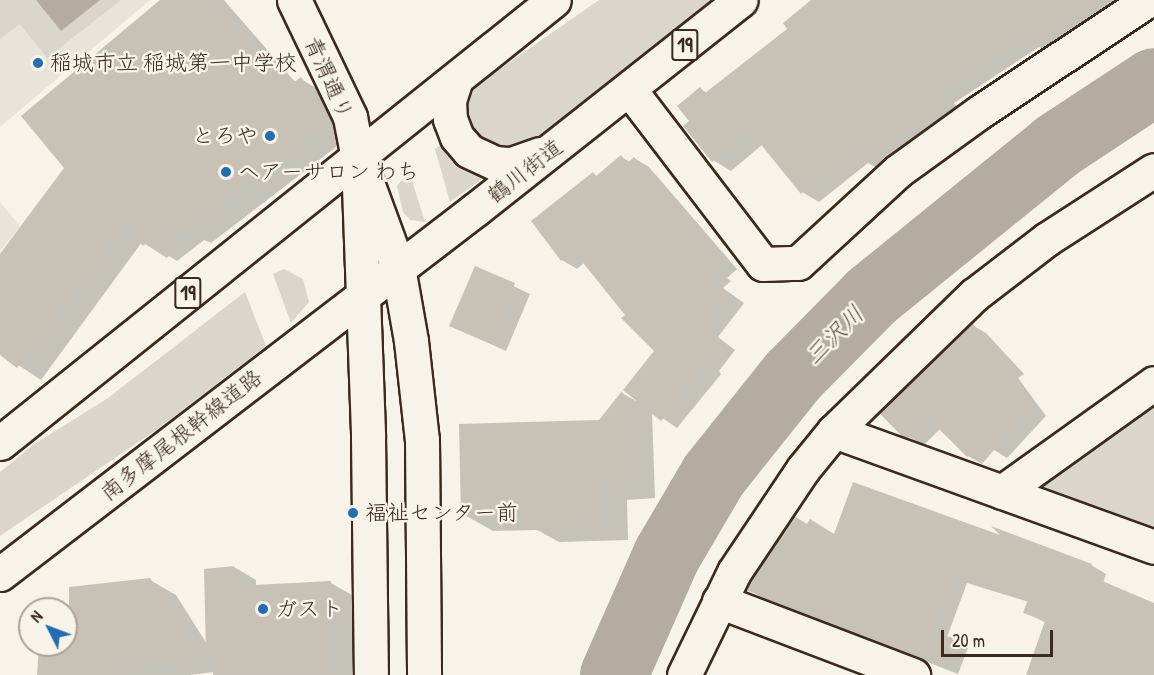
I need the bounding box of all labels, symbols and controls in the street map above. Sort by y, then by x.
road number: 19 [670,27,700,63]
street label: 青渭通り [299,32,359,124]
place label: 稲城市立 稲城第一中学校 [50,50,297,76]
marker: 稲城市立 稲城第一中学校 [31,56,45,70]
place label: とろや [192,123,258,149]
marker: とろや [263,129,277,143]
street label: 鶴川街道 [482,134,568,208]
place label: ヘアーサロン わち [238,159,418,185]
marker: ヘアーサロン わち [219,165,233,179]
road number: 19 [173,275,203,311]
water label: 三沢川 [798,299,870,371]
street label: 南多摩尾根幹線道路 [95,364,267,506]
place label: 福祉センター前 [365,500,519,526]
marker: 福祉センター前 [346,506,360,520]
place label: ガスト [275,596,341,622]
north arrow [18,597,78,657]
marker: ガスト [256,602,270,616]
text: N [25,606,47,627]
scale bar [944,618,1056,656]
text: 20 m [952,628,985,653]

